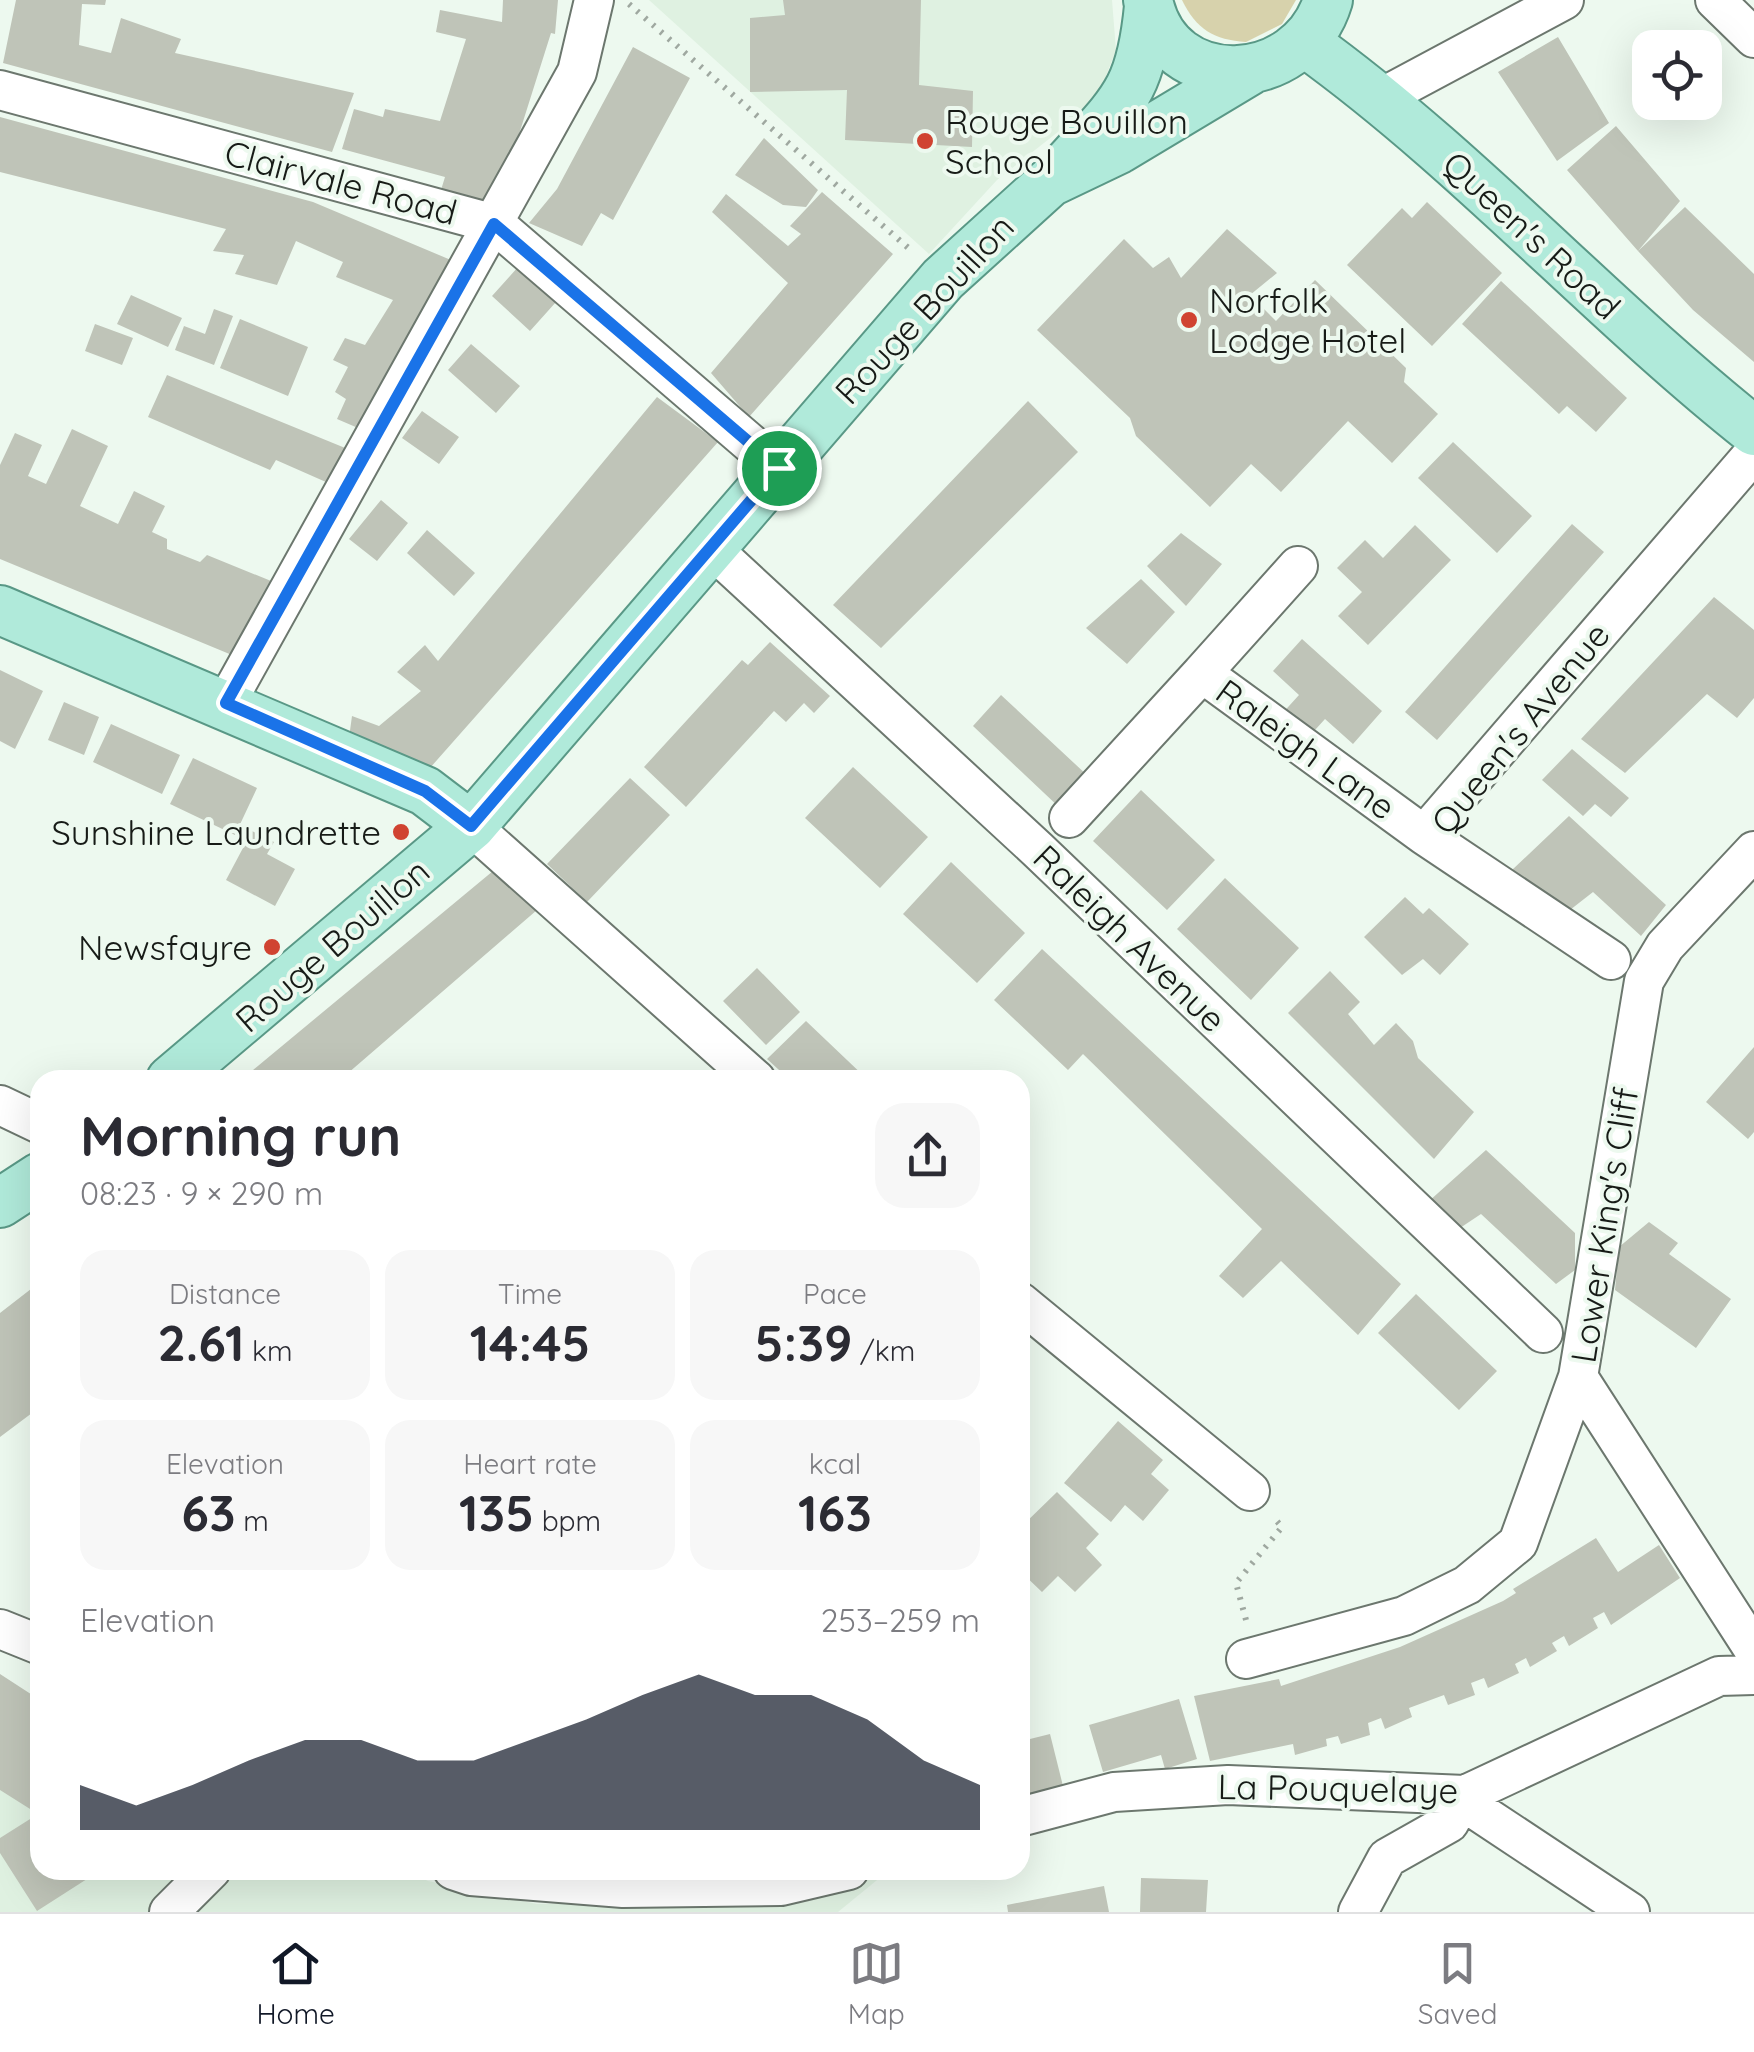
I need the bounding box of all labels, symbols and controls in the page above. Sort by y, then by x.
map controls [1632,30,1722,120]
button: locate [1632,30,1722,120]
place label: Rouge Bouillon School [945,99,1188,183]
street label: Clairvale Road [220,130,462,234]
marker: Rouge Bouillon School [914,130,936,152]
street label: Queen's Road [1434,142,1630,328]
street label: Rouge Bouillon [825,205,1023,413]
place label: Norfolk Lodge Hotel [1209,278,1406,362]
marker: Norfolk Lodge Hotel [1178,309,1200,331]
pin [737,426,822,511]
icon: arrive [752,441,807,496]
street label: Queen's Avenue [1421,613,1619,843]
street label: Raleigh Lane [1208,669,1404,829]
place label: Sunshine Laundrette [51,810,381,854]
marker: Sunshine Laundrette [390,821,412,843]
street label: Raleigh Avenue [1025,835,1235,1041]
street label: Rouge Bouillon [226,849,438,1041]
place label: Newsfayre [78,925,252,969]
marker: Newsfayre [261,936,283,958]
street label: Lower King's Cliff [1560,1084,1648,1366]
text: Morning run [80,1101,401,1170]
button: share [875,1103,980,1208]
text: 08:23 · 9 × 290 m [80,1173,323,1213]
text: Distance [169,1276,281,1311]
text: Time [498,1276,562,1311]
text: Pace [803,1276,867,1311]
text: 2.61 [157,1311,244,1374]
text: 14:45 [470,1311,590,1374]
text: 5:39 [755,1311,852,1374]
text: km [244,1333,293,1368]
text: /km [852,1333,915,1368]
text: Elevation [166,1446,284,1481]
text: Heart rate [463,1446,597,1481]
text: kcal [809,1446,861,1481]
text: 63 [181,1481,236,1544]
text: 135 [459,1481,534,1544]
text: 163 [798,1481,872,1544]
text: m [236,1503,269,1538]
text: bpm [534,1503,601,1538]
text: Elevation [80,1600,215,1640]
text: 253–259 m [821,1600,980,1640]
street label: La Pouquelaye [1217,1764,1459,1812]
tab: Home [256,1936,335,2031]
tab: Map [848,1936,905,2031]
tab: Saved [1418,1936,1498,2031]

